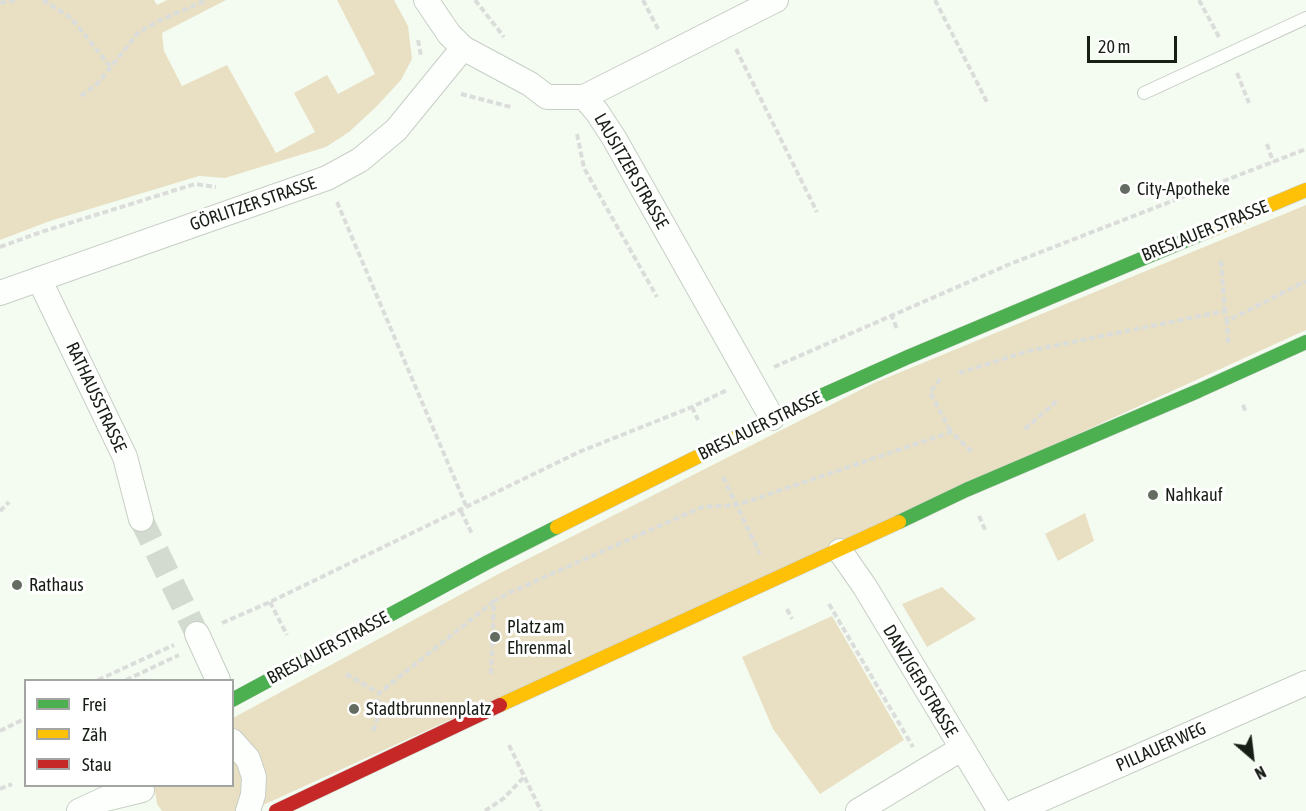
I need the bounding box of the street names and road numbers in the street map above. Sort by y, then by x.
street label: LAUSITZER STRASSE [589,109,673,233]
street label: GÖRLITZER STRASSE [187,172,319,236]
street label: BRESLAUER STRASSE [1139,196,1271,266]
street label: RATHAUSSTRASSE [61,339,131,455]
street label: BRESLAUER STRASSE [695,387,825,465]
street label: BRESLAUER STRASSE [264,607,392,689]
street label: DANZIGER STRASSE [878,621,962,741]
street label: PILLAUER WEG [1113,718,1209,776]

